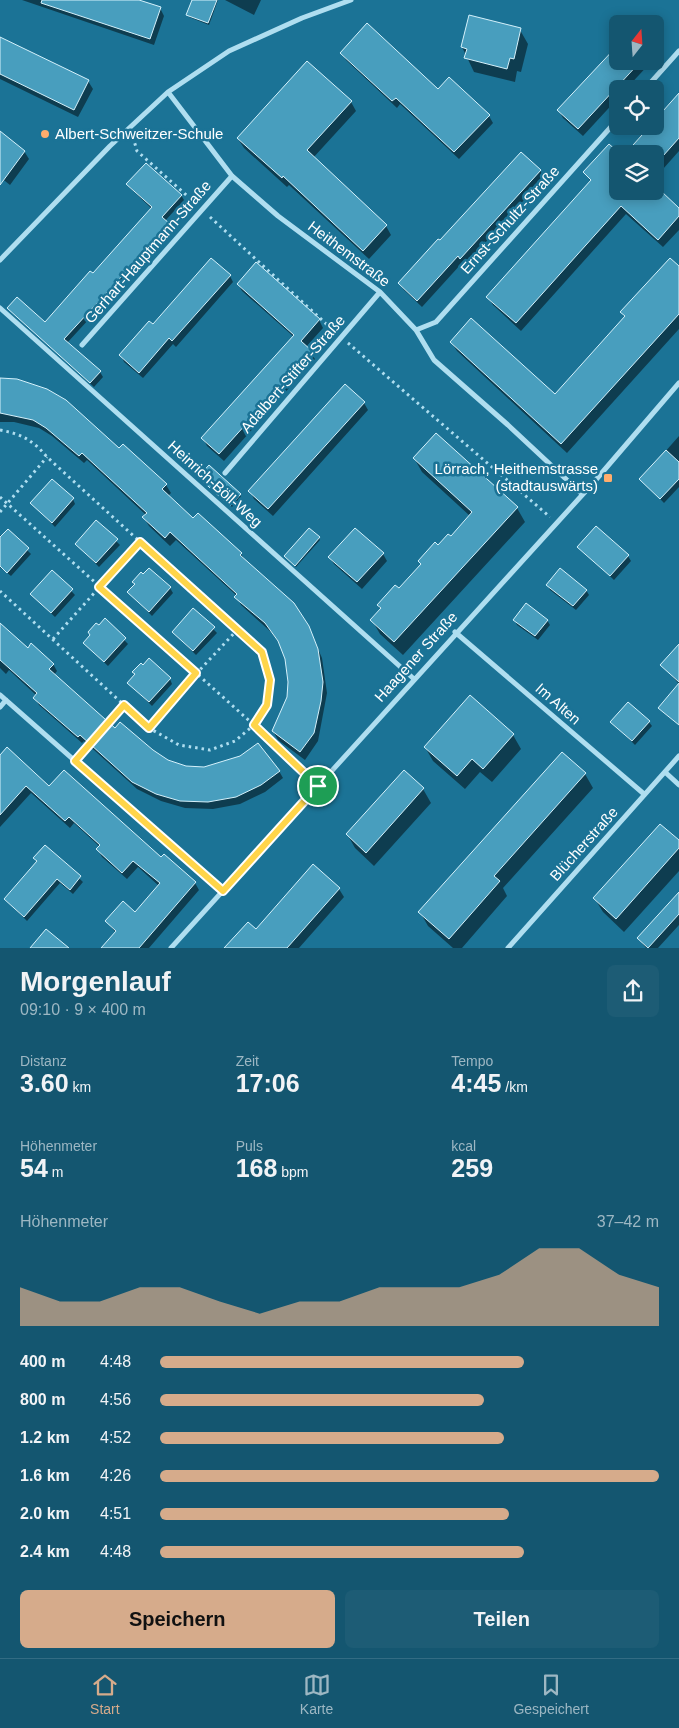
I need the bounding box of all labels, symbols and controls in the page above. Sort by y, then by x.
north arrow [609,15,664,70]
map controls [609,15,664,200]
button: locate [609,80,664,135]
place label: Albert-Schweitzer-Schule [55,125,223,142]
marker: Albert-Schweitzer-Schule [39,128,51,140]
button: layers [609,145,664,200]
street label: Ernst-Schultz-Straße [457,162,563,277]
street label: Gerhart-Hauptmann-Straße [81,177,214,326]
street label: Heithemstraße [305,217,394,290]
street label: Adalbert-Stifter-Straße [237,311,348,436]
street label: Heinrich-Böll-Weg [165,437,266,530]
place label: Lörrach, Heithemstrasse (stadtauswärts) [435,460,598,494]
marker: Lörrach, Heithemstrasse (stadtauswärts) [602,472,614,484]
street label: Haagener Straße [371,608,460,705]
street label: Im Alten [532,679,584,728]
pin [297,765,339,807]
icon: arrive [304,772,332,800]
street label: Blücherstraße [546,803,621,884]
button: share [607,965,659,1017]
text: Morgenlauf [20,966,171,997]
text: 09:10 · 9 × 400 m [20,1001,146,1018]
text: Distanz [20,1053,67,1069]
text: Zeit [236,1053,259,1069]
text: Tempo [451,1053,493,1069]
text: 3.60 [20,1069,69,1097]
text: 17:06 [236,1069,300,1097]
text: 4:45 [451,1069,501,1097]
text: km [69,1079,91,1095]
text: /km [501,1079,528,1095]
text: Höhenmeter [20,1138,97,1154]
text: Puls [236,1138,263,1154]
text: kcal [451,1138,476,1154]
text: 54 [20,1154,48,1182]
text: 168 [236,1154,277,1182]
text: 259 [451,1154,493,1182]
text: m [48,1164,63,1180]
text: bpm [277,1164,309,1180]
text: Höhenmeter [20,1213,108,1230]
text: 37–42 m [597,1213,659,1230]
text: 400 m [20,1353,65,1370]
text: 4:48 [100,1353,131,1370]
text: 800 m [20,1391,65,1408]
text: 4:56 [100,1391,131,1408]
text: 1.2 km [20,1429,70,1446]
text: 4:52 [100,1429,131,1446]
text: 1.6 km [20,1467,70,1484]
text: 4:26 [100,1467,131,1484]
text: 2.0 km [20,1505,70,1522]
text: 4:51 [100,1505,131,1522]
text: 2.4 km [20,1543,70,1560]
text: 4:48 [100,1543,131,1560]
button: Speichern [20,1590,335,1648]
button: Teilen [345,1590,659,1648]
tab: Start [90,1671,120,1717]
tab: Karte [300,1671,333,1717]
tab: Gespeichert [513,1671,589,1717]

